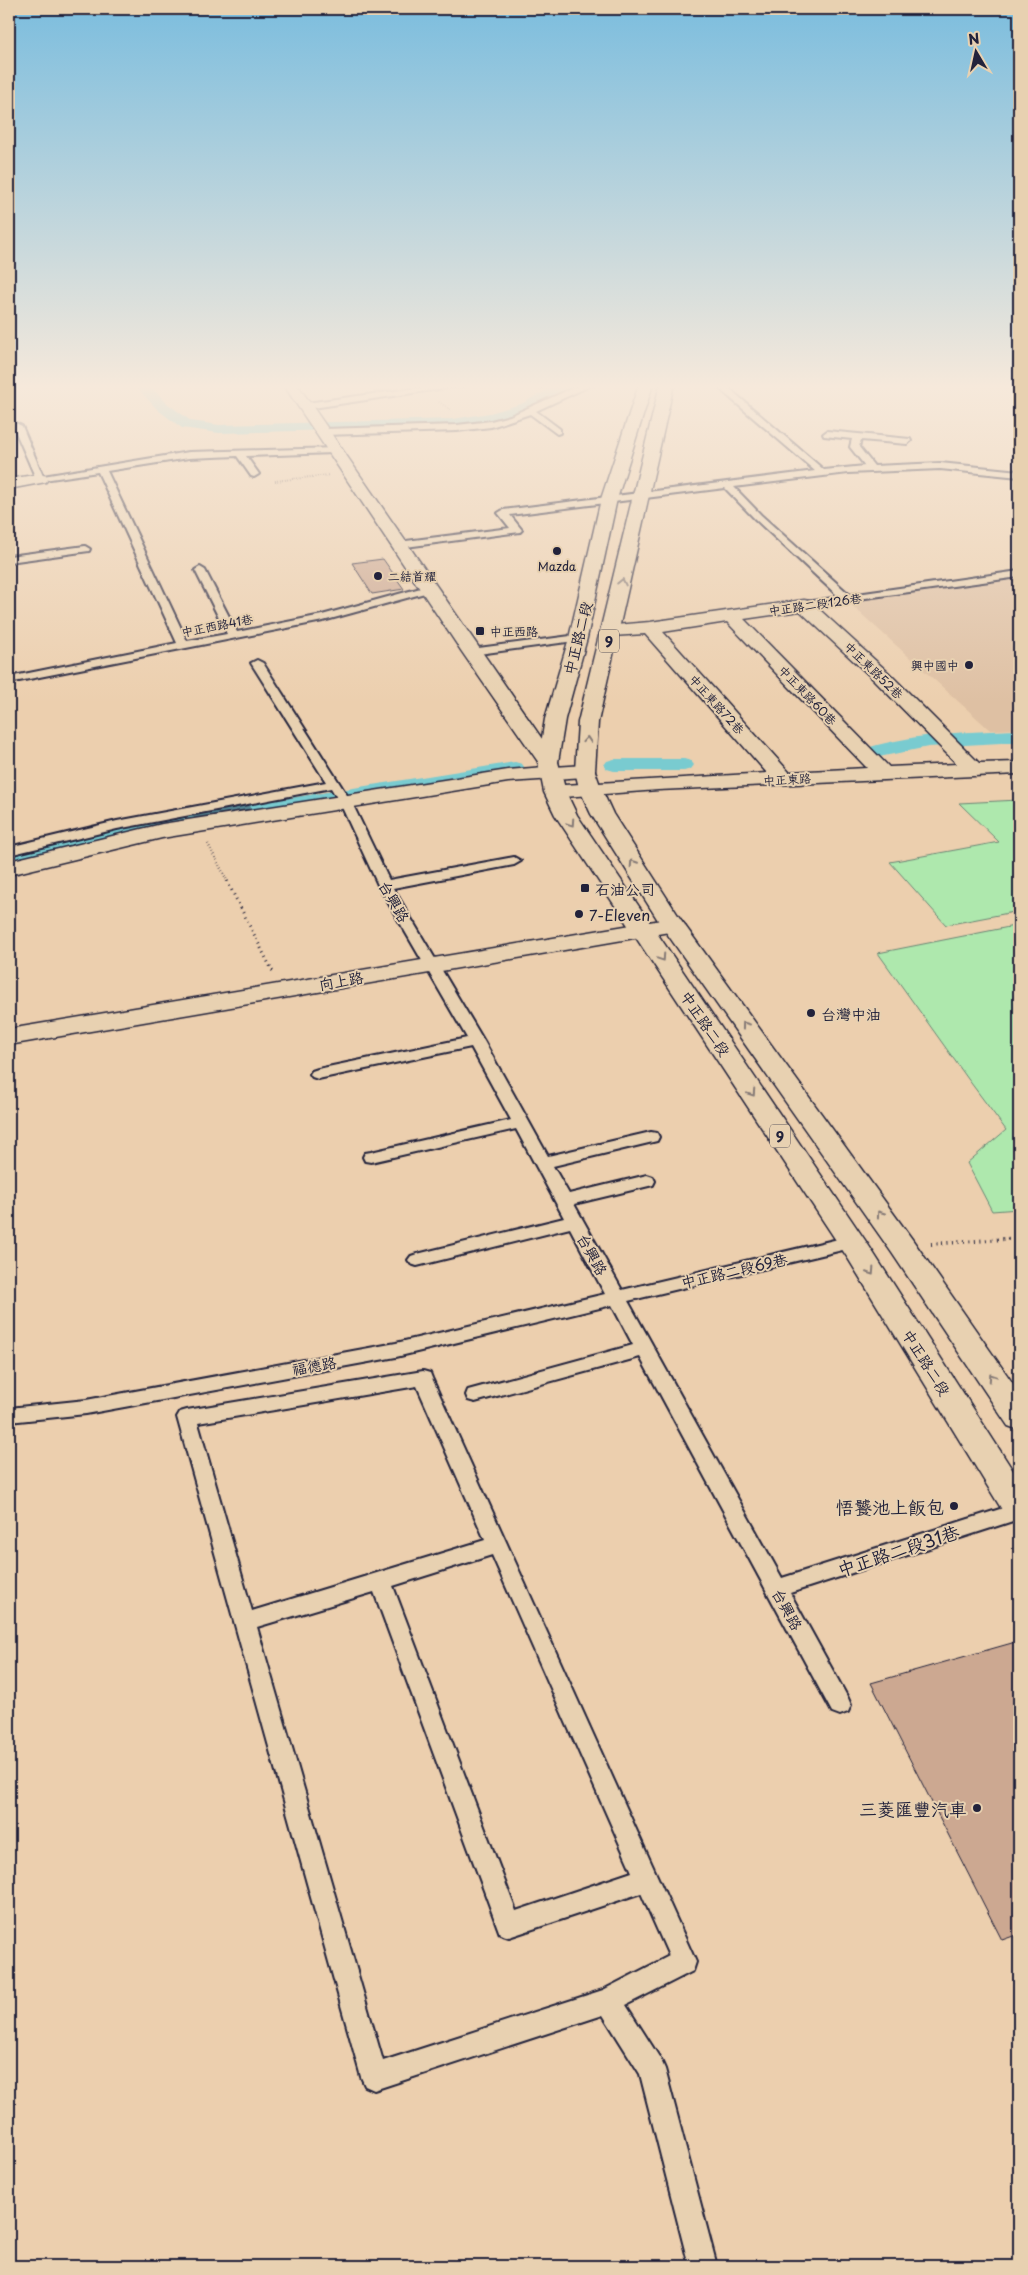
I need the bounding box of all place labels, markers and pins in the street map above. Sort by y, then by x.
marker: Mazda [551,545,563,557]
place label: Mazda [538,557,577,575]
place label: 二結首耀 [388,567,436,585]
marker: 二結首耀 [372,570,384,582]
place label: 中正西路 [490,622,538,640]
marker: 中正西路 [474,625,486,637]
place label: 興中國中 [911,656,959,674]
marker: 興中國中 [963,659,975,671]
place label: 石油公司 [595,877,655,900]
marker: 石油公司 [579,882,591,894]
place label: 7-Eleven [589,903,650,926]
marker: 7-Eleven [573,908,585,920]
place label: 台灣中油 [821,1002,881,1025]
marker: 台灣中油 [805,1007,817,1019]
place label: 悟饕池上飯包 [836,1493,944,1520]
marker: 悟饕池上飯包 [948,1500,960,1512]
place label: 三菱匯豐汽車 [859,1795,967,1822]
marker: 三菱匯豐汽車 [971,1802,983,1814]

